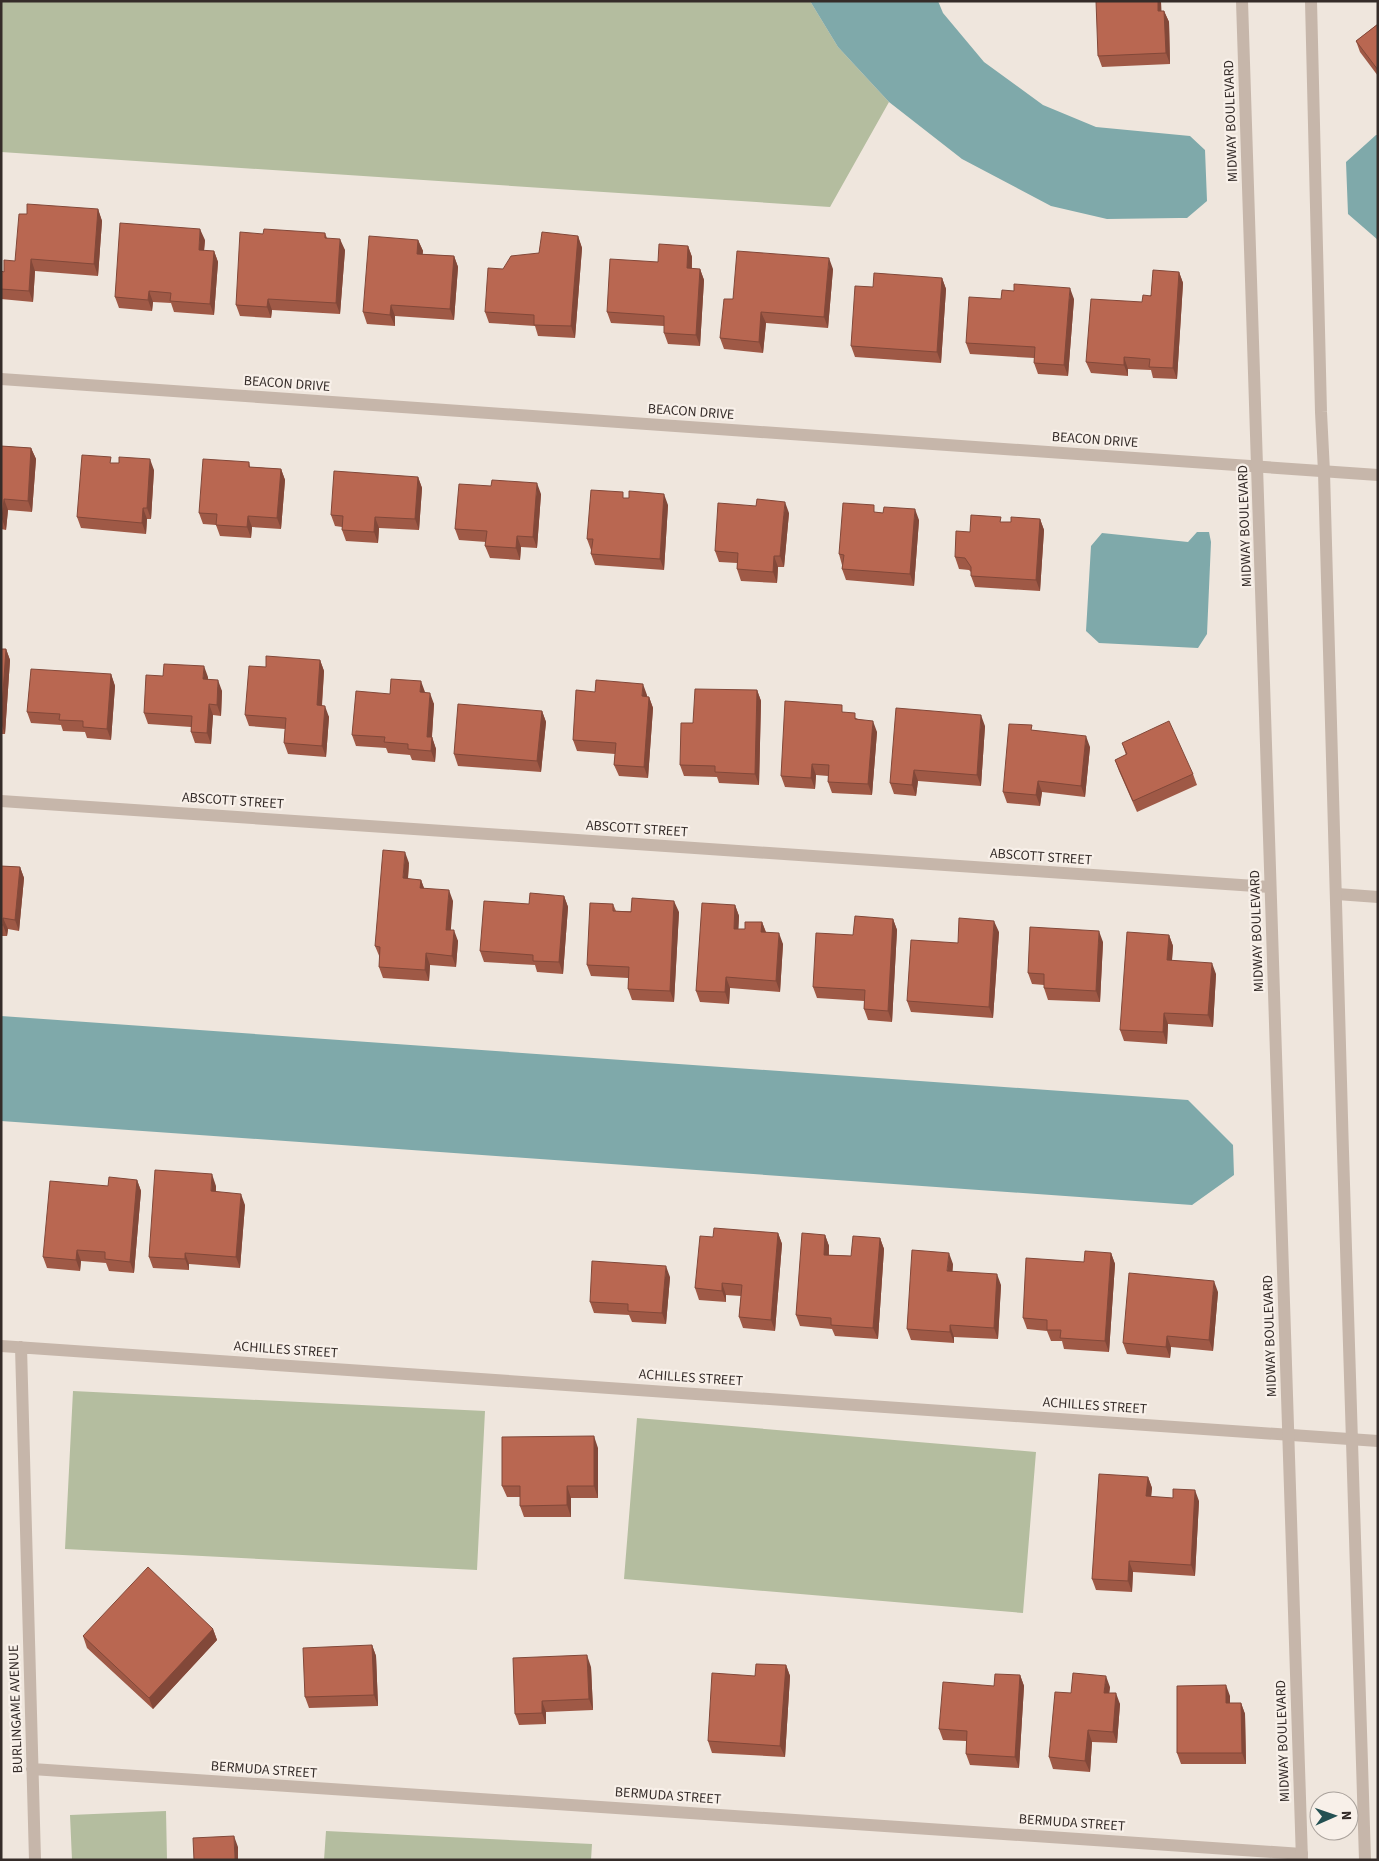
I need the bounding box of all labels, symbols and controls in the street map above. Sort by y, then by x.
street label: MIDWAY BOULEVARD [1219,60,1243,182]
street label: BEACON DRIVE [243,371,331,397]
street label: BEACON DRIVE [647,399,735,425]
street label: BEACON DRIVE [1051,427,1139,453]
street label: MIDWAY BOULEVARD [1233,465,1257,587]
street label: ABSCOTT STREET [181,787,285,815]
street label: ABSCOTT STREET [585,815,689,843]
street label: ABSCOTT STREET [989,843,1093,871]
street label: MIDWAY BOULEVARD [1245,870,1269,992]
street label: MIDWAY BOULEVARD [1258,1275,1282,1397]
street label: ACHILLES STREET [233,1336,339,1364]
street label: ACHILLES STREET [638,1364,744,1392]
street label: ACHILLES STREET [1042,1392,1148,1420]
street label: BURLINGAME AVENUE [4,1644,28,1774]
street label: MIDWAY BOULEVARD [1271,1680,1295,1802]
street label: BERMUDA STREET [210,1756,318,1784]
street label: BERMUDA STREET [614,1782,722,1810]
north arrow [1309,1791,1359,1841]
street label: BERMUDA STREET [1018,1809,1126,1837]
text: N [1336,1811,1356,1821]

